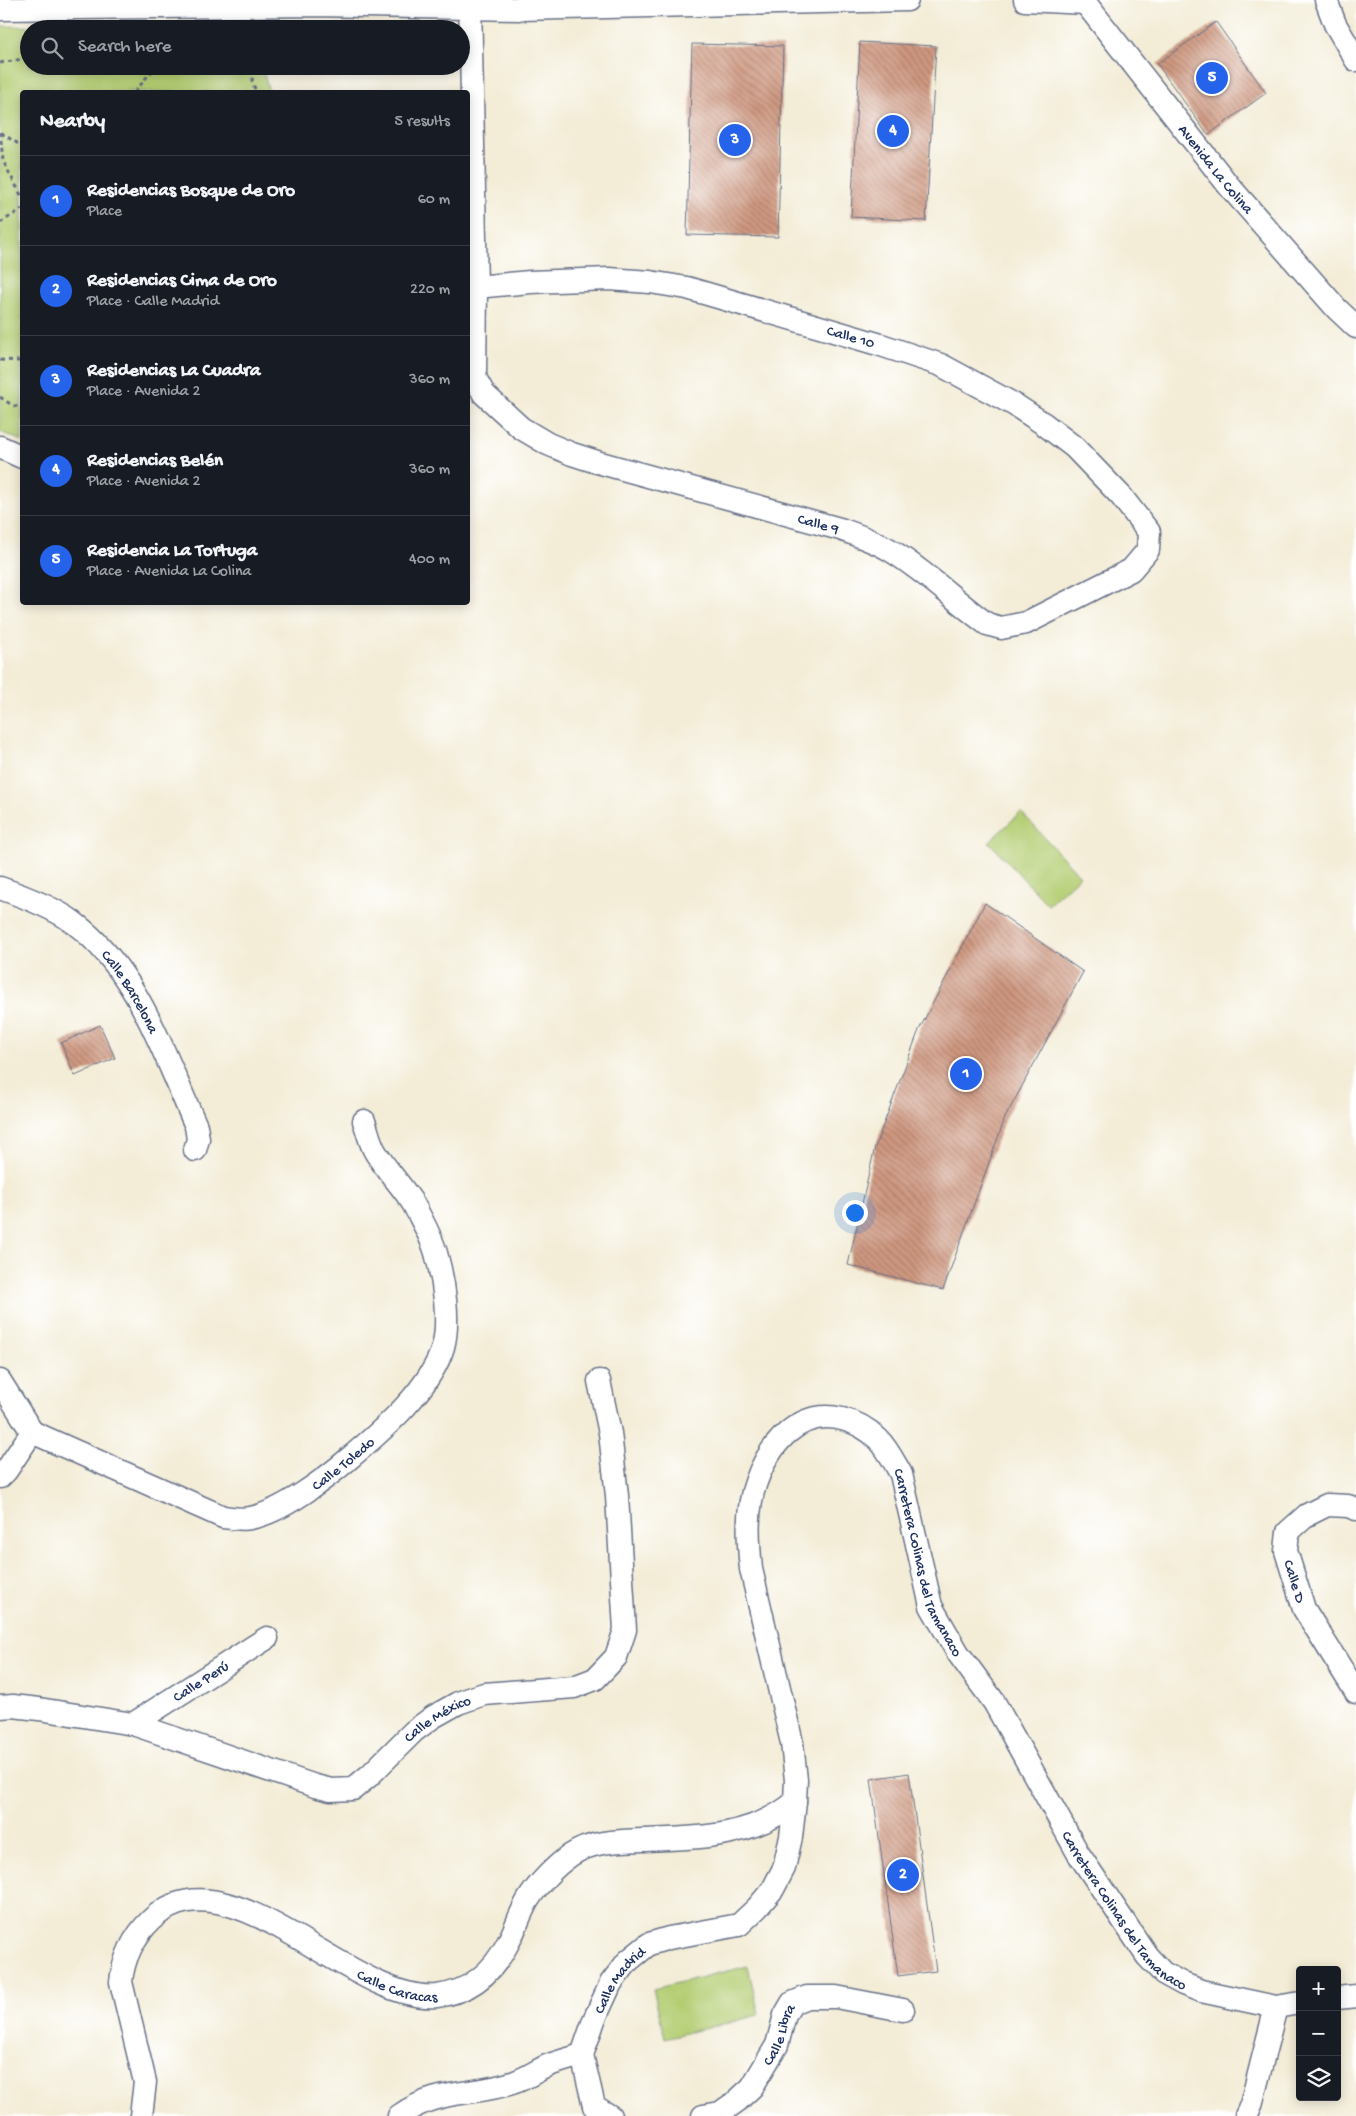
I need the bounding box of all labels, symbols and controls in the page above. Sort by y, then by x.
search box [20,20,470,75]
icon: search [38,34,66,62]
text: Search here [78,36,172,59]
pin: 5 [1196,59,1228,97]
text: Nearby [40,110,105,135]
pin: 4 [877,112,909,150]
text: 5 results [395,113,450,132]
pin: 3 [719,121,751,159]
street label: Avenida La Colina [1173,122,1257,219]
text: Residencias Bosque de Oro [87,180,295,203]
text: 1 [53,191,59,210]
text: 60 m [418,191,450,210]
text: Place [87,203,122,222]
text: Residencias Cima de Oro [87,270,277,293]
text: 2 [52,281,60,300]
text: 220 m [410,281,450,300]
text: Place · Calle Madrid [87,293,219,312]
street label: Calle 10 [824,323,877,353]
text: Residencias La Cuadra [87,360,261,383]
text: 3 [52,371,60,390]
text: 360 m [409,371,450,390]
text: Place · Avenida 2 [87,383,200,402]
text: Residencias Belén [87,450,223,473]
text: 4 [52,461,60,480]
text: 360 m [409,461,450,480]
text: Place · Avenida 2 [87,473,200,492]
street label: Calle 9 [795,511,841,539]
text: Residencia La Tortuga [87,540,257,563]
text: 5 [52,551,60,570]
text: 400 m [409,551,450,570]
text: Place · Avenida La Colina [87,563,251,582]
street label: Calle Barcelona [97,947,162,1037]
pin: 1 [950,1055,982,1093]
your location [842,1200,868,1226]
street label: Calle Toledo [309,1434,379,1496]
street label: Carretera Colinas del Tamanaco [888,1465,965,1661]
street label: Calle D [1278,1558,1309,1606]
street label: Calle Perú [170,1658,233,1707]
street label: Calle México [401,1692,474,1747]
street label: Carretera Colinas del Tamanaco [1057,1828,1190,1995]
pin: 2 [887,1856,919,1894]
street label: Calle Madrid [591,1943,651,2017]
street label: Calle Caracas [353,1966,438,2007]
map controls [1296,1966,1341,2101]
button: + [1296,1966,1341,2011]
street label: Calle Libra [760,2001,801,2069]
button: − [1296,2011,1341,2056]
button: layers [1296,2056,1341,2101]

